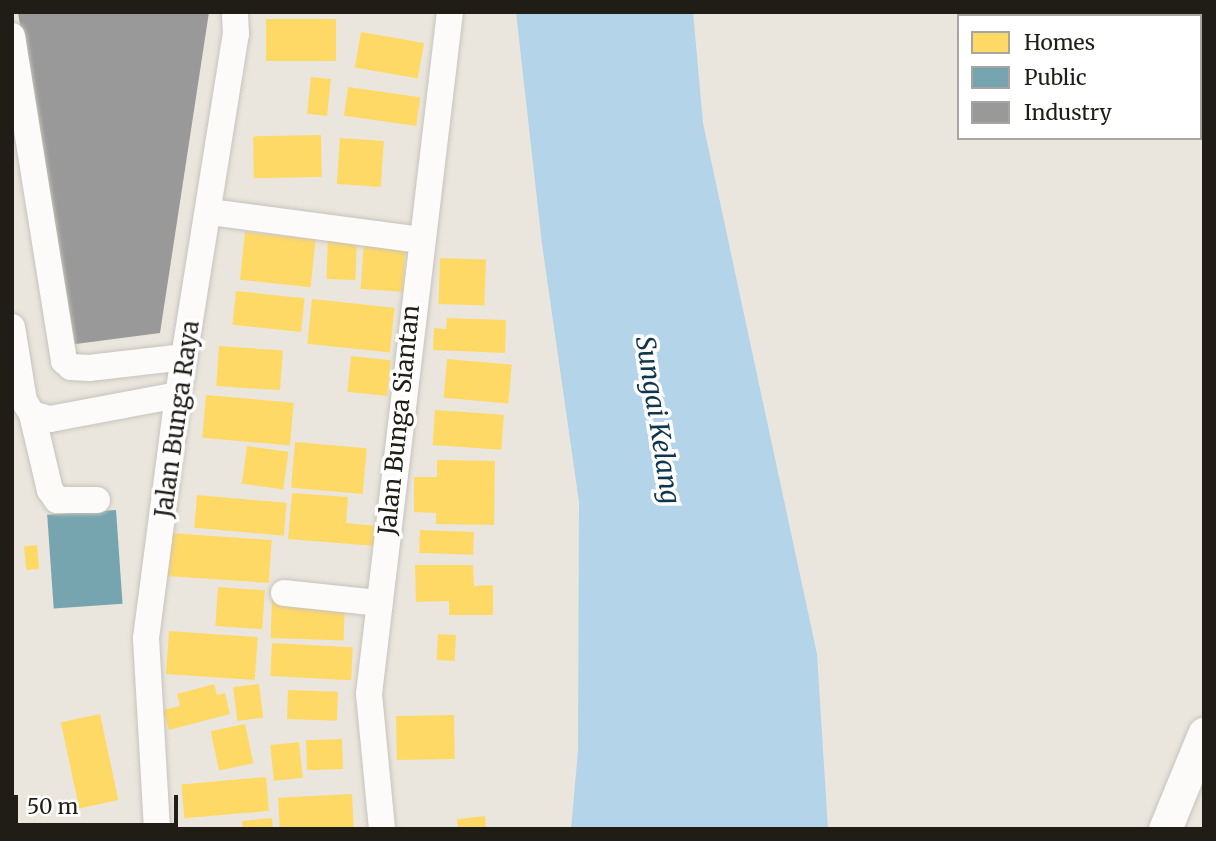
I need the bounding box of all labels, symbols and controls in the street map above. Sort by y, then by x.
legend [957,14,1202,140]
text: Homes [1024,29,1095,56]
text: Public [1024,64,1087,91]
text: Industry [1024,99,1112,126]
street label: Jalan Bunga Siantan [373,304,425,536]
street label: Jalan Bunga Raya [149,319,205,519]
water label: Sungai Kelang [629,334,687,506]
scale bar [18,782,182,826]
text: 50 m [27,793,78,820]

